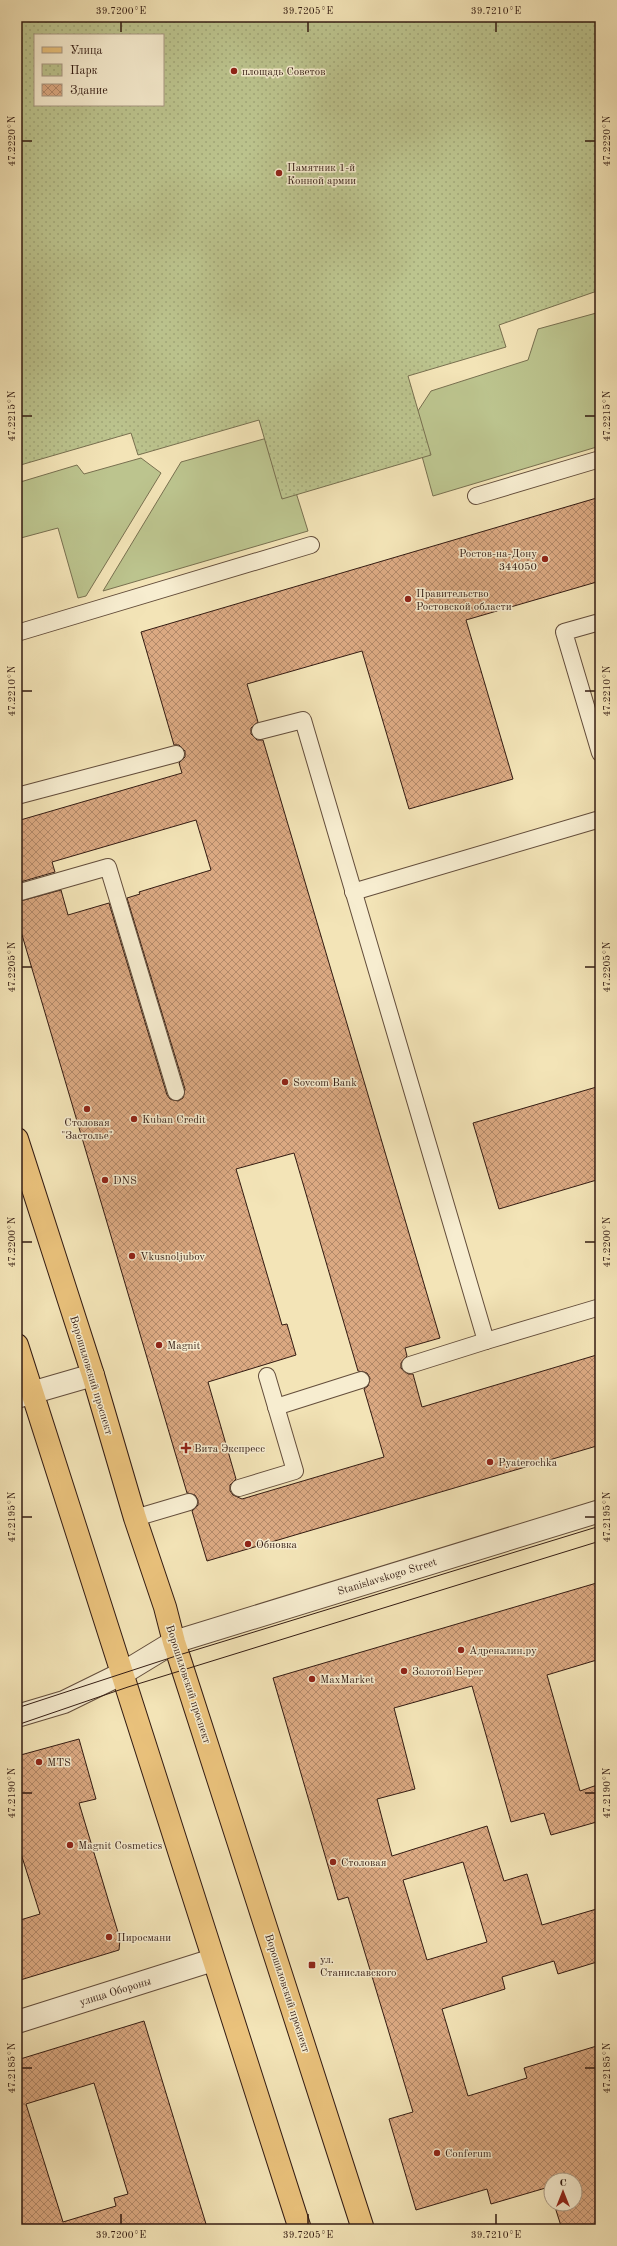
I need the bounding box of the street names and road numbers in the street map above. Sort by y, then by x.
street label: Ворошиловский проспект [67,1315,114,1436]
street label: Stanislavskogo Street [336,1557,439,1598]
street label: Ворошиловский проспект [163,1624,212,1745]
street label: Ворошиловский проспект [262,1933,311,2054]
street label: улица Обороны [78,1976,153,2009]

